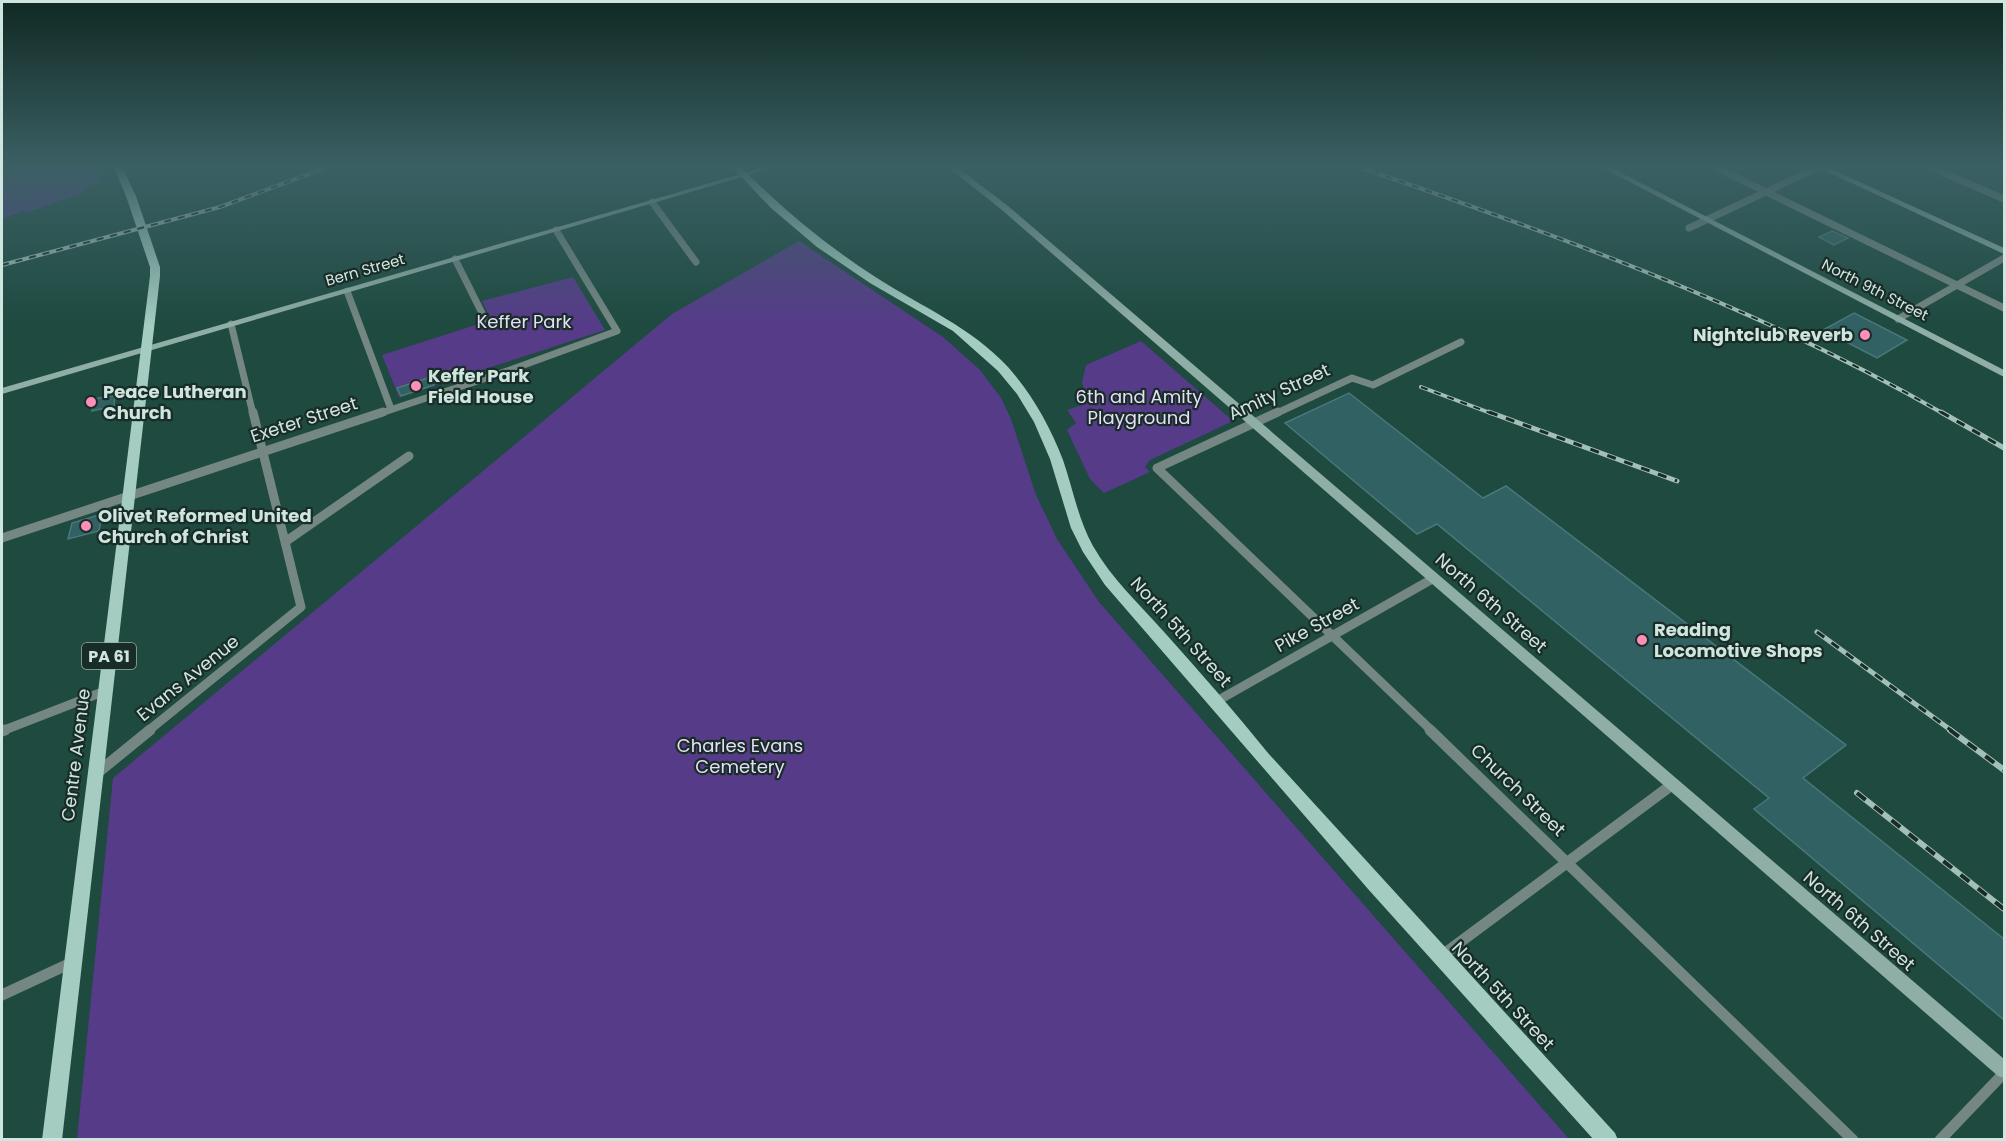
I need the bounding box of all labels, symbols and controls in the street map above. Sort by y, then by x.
street label: Bern Street [323,248,407,291]
street label: North 9th Street [1818,254,1932,326]
park label: Keffer Park [476,309,572,334]
place label: Nightclub Reverb [1693,322,1853,347]
marker: Nightclub Reverb [1858,328,1872,342]
street label: Amity Street [1224,357,1334,426]
place label: Keffer Park Field House [428,363,533,409]
place label: Peace Lutheran Church [103,379,247,425]
marker: Keffer Park Field House [409,379,423,393]
park label: 6th and Amity Playground [1076,384,1202,430]
street label: Exeter Street [247,390,360,449]
marker: Peace Lutheran Church [84,395,98,409]
place label: Olivet Reformed United Church of Christ [98,503,312,549]
marker: Olivet Reformed United Church of Christ [79,519,93,533]
street label: North 6th Street [1430,547,1553,658]
street label: North 5th Street [1125,571,1238,692]
street label: Pike Street [1270,591,1363,658]
place label: Reading Locomotive Shops [1654,617,1823,663]
street label: Evans Avenue [131,629,244,727]
marker: Reading Locomotive Shops [1635,633,1649,647]
road number: PA 61 [82,643,136,669]
street label: Centre Avenue [55,687,96,823]
park label: Charles Evans Cemetery [677,733,803,779]
street label: Church Street [1465,738,1571,842]
street label: North 6th Street [1798,865,1921,976]
street label: North 5th Street [1446,936,1560,1056]

